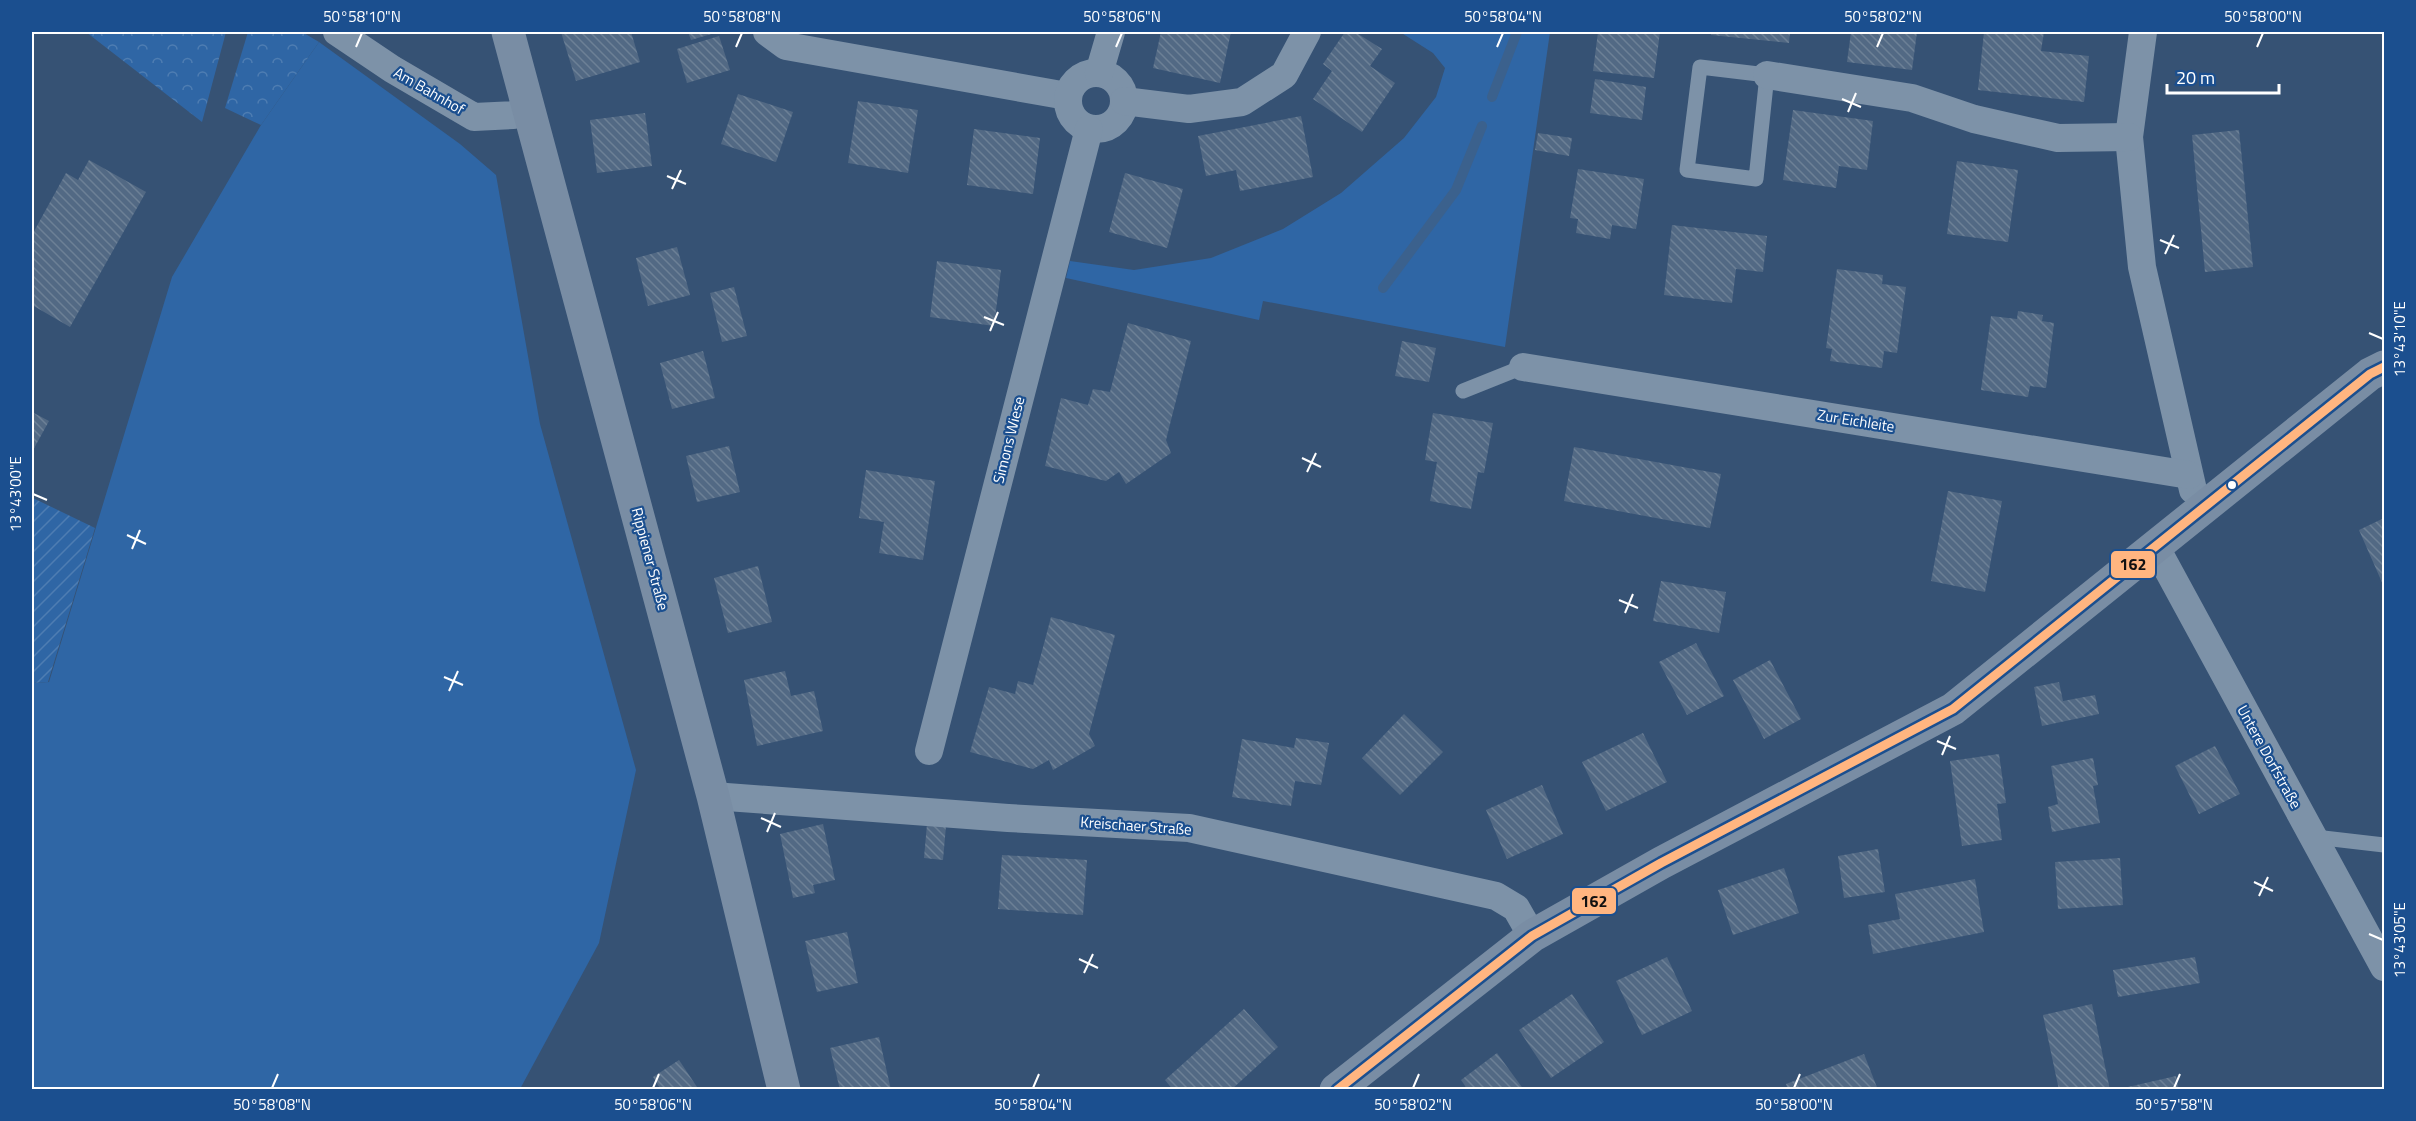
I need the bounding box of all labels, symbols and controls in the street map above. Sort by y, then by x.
text: 50°58'10"N [323,5,401,28]
text: 50°58'08"N [703,5,781,28]
text: 50°58'06"N [1083,5,1161,28]
text: 50°58'04"N [1464,5,1542,28]
text: 50°58'02"N [1844,5,1922,28]
text: 50°58'00"N [2224,5,2302,28]
scale bar [2167,57,2280,95]
street label: Am Bahnhof [389,61,469,120]
text: 20 m [2176,64,2215,91]
text: 13°43'10"E [2388,301,2411,377]
street label: Simons Wiese [987,394,1030,486]
street label: Zur Eichleite [1816,403,1896,438]
text: 13°43'00"E [4,456,27,532]
unlabelled marker [2226,479,2238,491]
street label: Rippiener Straße [626,505,675,613]
line badge: 162 [2110,550,2156,579]
text: 162 [2120,552,2146,576]
street label: Untere Dorfstraße [2231,701,2307,813]
street label: Kreischaer Straße [1080,810,1193,841]
line badge: 162 [1571,887,1617,915]
text: 162 [1581,889,1607,913]
text: 13°43'05"E [2388,902,2411,978]
text: 50°58'08"N [233,1093,311,1116]
text: 50°58'06"N [614,1093,692,1116]
text: 50°58'04"N [994,1093,1072,1116]
text: 50°58'02"N [1374,1093,1452,1116]
text: 50°58'00"N [1755,1093,1833,1116]
text: 50°57'58"N [2135,1093,2213,1116]

